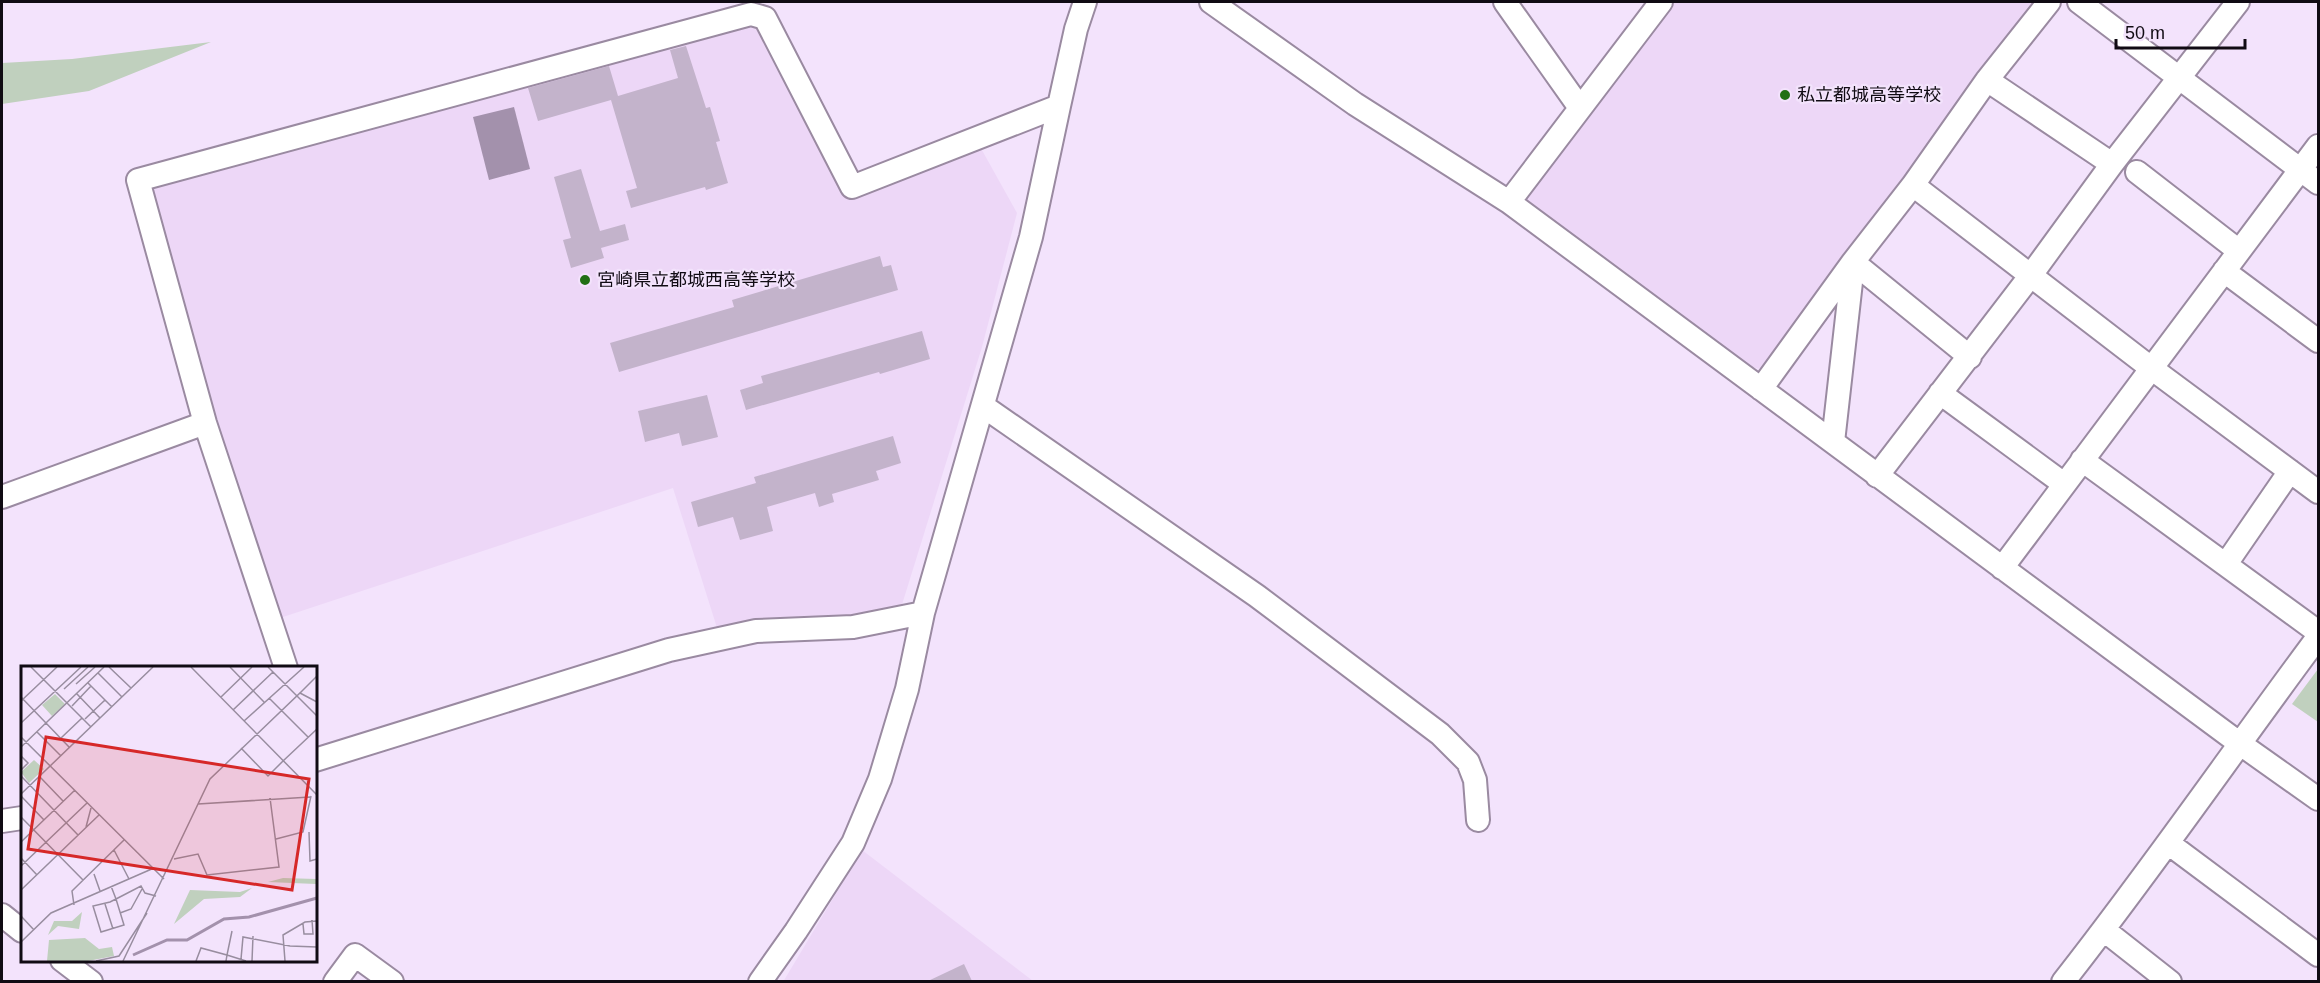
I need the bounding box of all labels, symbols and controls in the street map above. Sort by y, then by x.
scale bar [2116,12,2245,50]
text: 50 m [2125,23,2165,43]
place label: 私立都城高等学校 [1797,85,1941,105]
marker: 私立都城高等学校 [1778,88,1792,102]
place label: 宮崎県立都城西高等学校 [597,270,795,290]
marker: 宮崎県立都城西高等学校 [578,273,592,287]
inset map [21,666,316,962]

